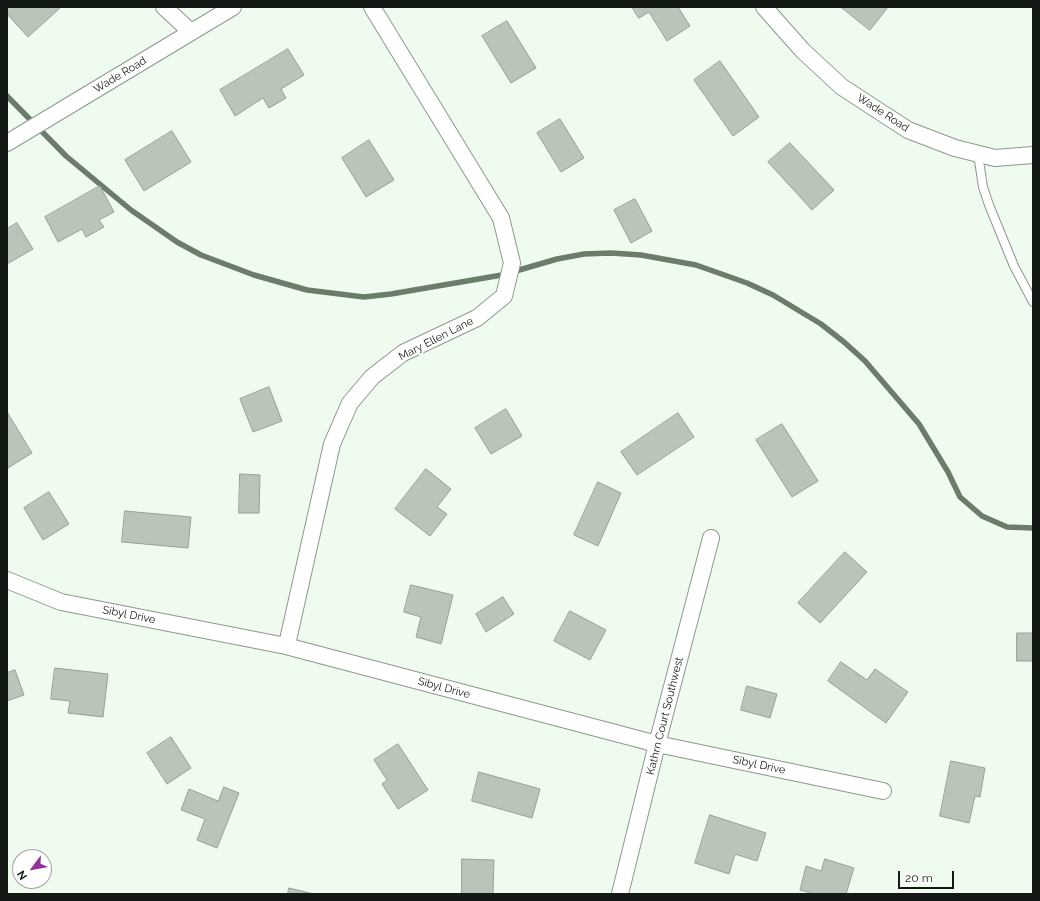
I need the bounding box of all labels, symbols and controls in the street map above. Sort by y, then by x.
street label: Wade Road [91,54,149,96]
street label: Wade Road [854,91,912,135]
street label: Mary Ellen Lane [397,315,475,363]
street label: Sibyl Drive [101,603,157,627]
street label: Kathrn Court Southwest [644,656,686,776]
street label: Sibyl Drive [416,675,472,701]
street label: Sibyl Drive [731,753,787,777]
north arrow [12,849,52,889]
scale bar [900,863,956,889]
text: N [15,868,30,882]
text: 20 m [905,871,933,885]

